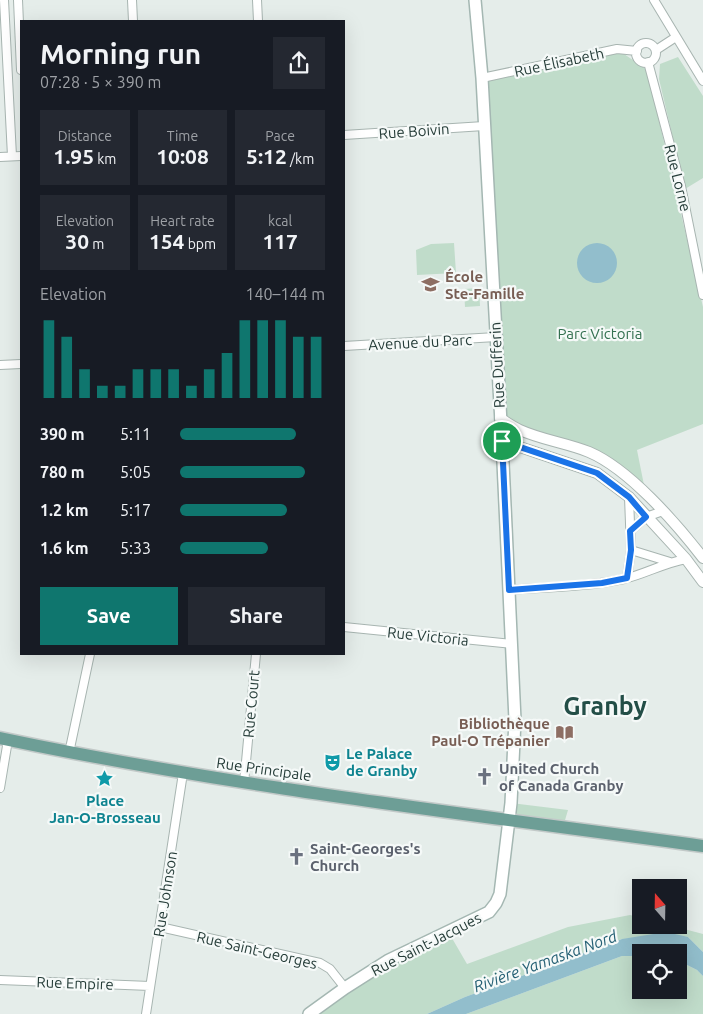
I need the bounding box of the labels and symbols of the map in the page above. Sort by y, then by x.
street label: Rue Élisabeth [513,44,605,80]
street label: Rue Boivin [378,120,450,142]
street label: Rue Lorne [661,143,695,213]
place label: École Ste-Famille [445,268,524,302]
school or university icon: École Ste-Famille [421,275,441,295]
street label: Rue Dufferin [486,321,508,409]
park label: Parc Victoria [558,325,642,342]
street label: Avenue du Parc [368,331,472,353]
pin [481,420,523,462]
street label: Rue Victoria [386,623,470,649]
street label: Rue Court [240,669,262,738]
district label: Granby [563,692,647,720]
place label: Bibliothèque Paul-O Trépanier [431,715,551,749]
library icon: Bibliothèque Paul-O Trépanier [554,722,574,742]
place label: Le Palace de Granby [346,745,417,779]
theatre icon: Le Palace de Granby [322,752,342,772]
street label: Rue Principale [215,754,313,784]
place label: United Church of Canada Granby [499,760,623,794]
church icon: United Church of Canada Granby [475,767,495,787]
place icon: Place Jan-O-Brosseau [95,769,115,789]
place label: Place Jan-O-Brosseau [49,792,161,826]
place label: Saint-Georges's Church [310,840,421,874]
church icon: Saint-Georges's Church [286,847,306,867]
street label: Rue Johnson [150,850,180,938]
north arrow [632,879,688,934]
street label: Rue Saint-Jacques [368,909,484,979]
water label: Rivière Yamaska Nord [471,926,620,995]
street label: Rue Saint-Georges [195,928,319,972]
street label: Rue Empire [36,973,114,993]

